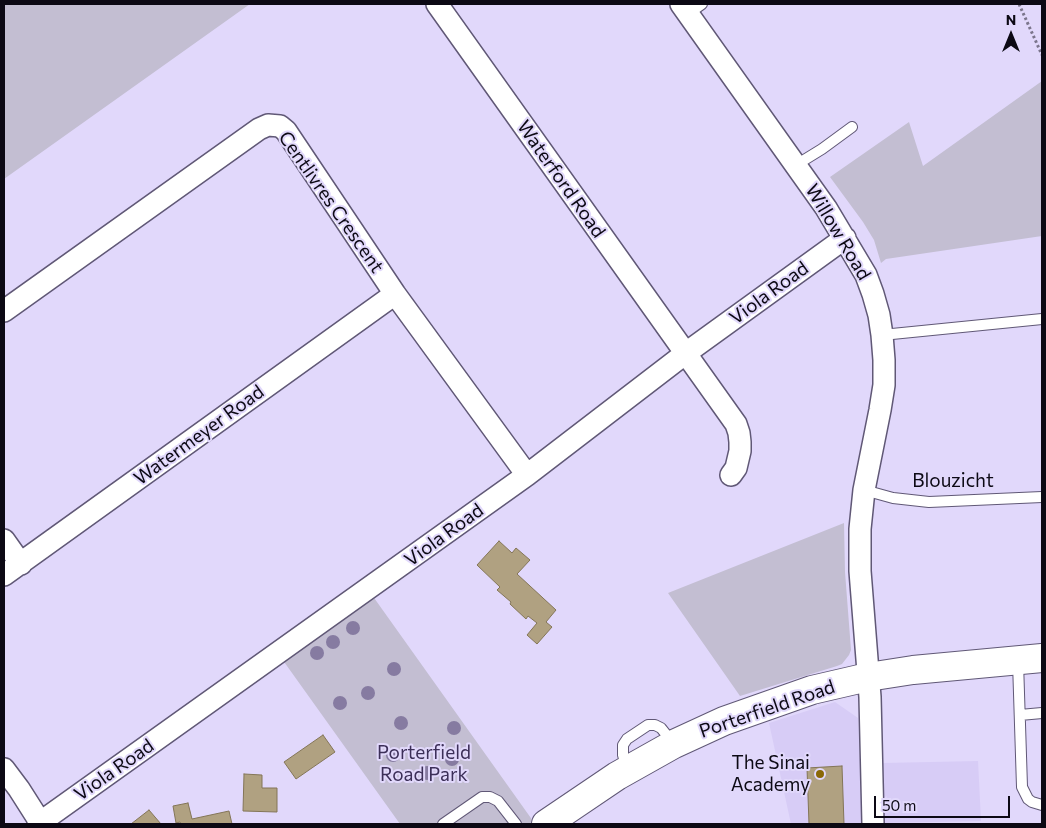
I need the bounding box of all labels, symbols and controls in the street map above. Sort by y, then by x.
north arrow [986,10,1036,60]
text: N [1006,11,1016,28]
street label: Waterford Road [512,116,610,242]
street label: Centlivres Crescent [274,127,388,277]
street label: Willow Road [800,180,876,284]
street label: Viola Road [725,257,813,329]
street label: Watermeyer Road [130,380,268,490]
street label: Blouzicht [912,470,994,492]
street label: Viola Road [400,499,488,571]
street label: Porterfield Road [696,675,838,743]
street label: Viola Road [70,734,158,806]
park label: Porterfield Road Park [377,742,471,786]
place label: The Sinai Academy [731,752,810,796]
marker: The Sinai Academy [814,768,826,780]
scale bar [876,786,1012,818]
text: 50 m [882,796,916,814]

